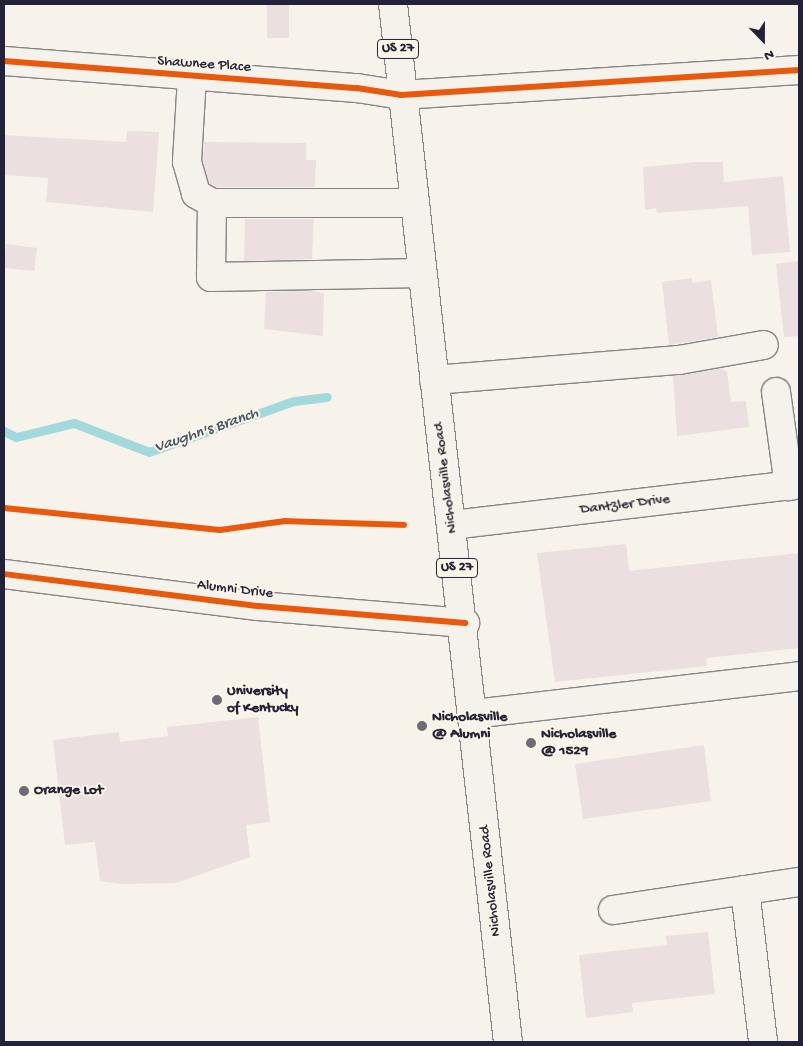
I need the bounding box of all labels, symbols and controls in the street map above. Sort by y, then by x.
north arrow [738,15,788,65]
road number: US 27 [377,38,419,61]
text: N [761,45,776,64]
street label: Shawnee Place [157,53,251,77]
water label: Vaughn's Branch [152,405,262,459]
street label: Nicholasville Road [430,421,462,535]
street label: Dantzler Drive [579,491,671,519]
road number: US 27 [436,556,478,580]
street label: Alumni Drive [196,576,274,604]
place label: University of Kentucky [227,682,298,717]
marker: University of Kentucky [211,694,223,706]
place label: Nicholasville @ Alumni [432,708,507,743]
marker: Nicholasville @ Alumni [416,720,428,732]
place label: Nicholasville @ 1529 [541,725,616,760]
marker: Nicholasville @ 1529 [525,737,537,749]
place label: Orange Lot [34,782,103,800]
marker: Orange Lot [18,785,30,797]
street label: Nicholasville Road [476,825,506,937]

